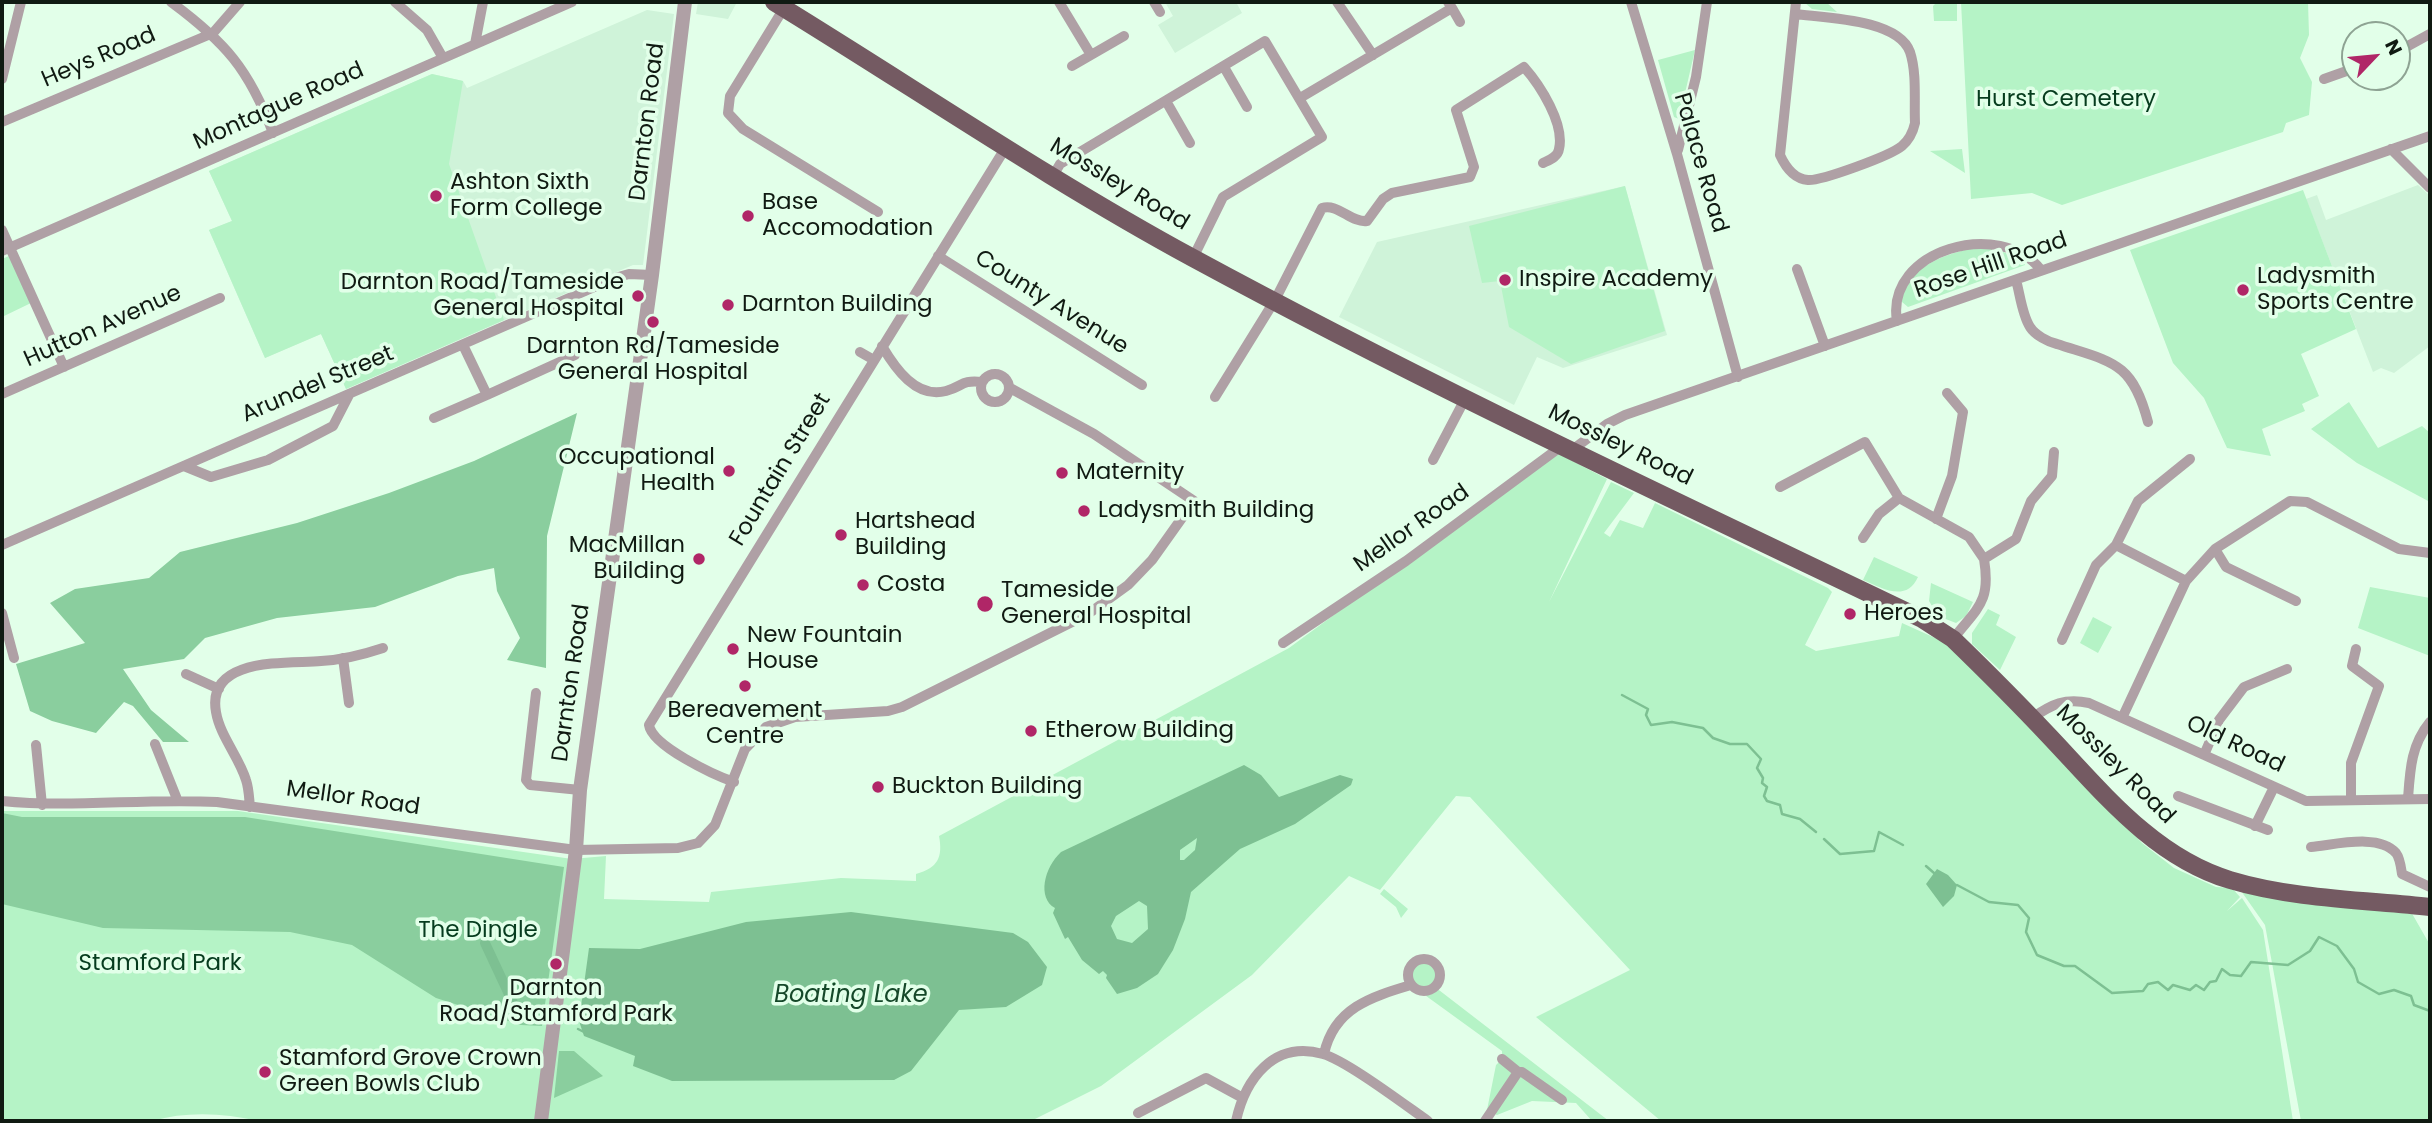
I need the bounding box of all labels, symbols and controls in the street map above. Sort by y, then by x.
north arrow [2341,21,2411,91]
street label: Heys Road [38,22,160,94]
text: N [2378,35,2409,60]
street label: Darnton Road [625,41,671,203]
street label: Montague Road [190,57,368,157]
park label: Hurst Cemetery [1976,86,2156,114]
street label: Palace Road [1667,90,1733,236]
street label: Mossley Road [1044,133,1194,237]
place label: Ashton Sixth Form College [450,169,603,223]
marker: Ashton Sixth Form College [428,188,444,204]
place label: Base Accomodation [762,189,933,243]
marker: Base Accomodation [740,208,756,224]
street label: Rose Hill Road [1911,227,2071,305]
street label: County Avenue [969,245,1133,361]
place label: Ladysmith Sports Centre [2257,263,2414,317]
place label: Inspire Academy [1519,266,1713,294]
place label: Darnton Road/Tameside General Hospital [341,269,624,323]
marker: Inspire Academy [1497,272,1513,288]
street label: Hutton Avenue [20,280,186,374]
marker: Ladysmith Sports Centre [2235,282,2251,298]
marker: Darnton Road/Tameside General Hospital [630,288,646,304]
place label: Darnton Building [742,291,933,319]
marker: Darnton Building [720,297,736,313]
marker: Darnton Rd/Tameside General Hospital [645,314,661,330]
place label: Darnton Rd/Tameside General Hospital [527,333,779,387]
street label: Arundel Street [238,341,398,429]
street label: Fountain Street [724,389,838,551]
street label: Mossley Road [1543,399,1697,493]
place label: Occupational Health [559,444,715,498]
place label: Maternity [1076,459,1184,487]
marker: Occupational Health [721,463,737,479]
marker: Maternity [1054,465,1070,481]
street label: Mellor Road [1349,479,1475,579]
place label: Ladysmith Building [1098,497,1314,525]
marker: Ladysmith Building [1076,503,1092,519]
place label: Hartshead Building [855,508,975,562]
marker: Hartshead Building [833,527,849,543]
place label: MacMillan Building [569,532,685,586]
marker: MacMillan Building [691,551,707,567]
place label: Costa [877,571,945,599]
marker: Costa [855,577,871,593]
place label: Tameside General Hospital [1001,577,1191,631]
marker: Tameside General Hospital [975,594,995,614]
place label: Heroes [1864,600,1944,628]
street label: Darnton Road [547,602,597,764]
marker: Heroes [1842,606,1858,622]
place label: New Fountain House [747,622,902,676]
marker: New Fountain House [725,641,741,657]
marker: Bereavement Centre [737,678,753,694]
place label: Bereavement Centre [668,697,822,751]
street label: Mossley Road [2050,700,2180,830]
street label: Old Road [2181,710,2289,780]
place label: Etherow Building [1045,717,1234,745]
marker: Etherow Building [1023,723,1039,739]
place label: Buckton Building [892,773,1082,801]
street label: Mellor Road [284,776,422,822]
marker: Buckton Building [870,779,886,795]
park label: The Dingle [418,917,538,945]
park label: Stamford Park [79,950,241,978]
marker: Darnton Road/Stamford Park [548,956,564,972]
place label: Darnton Road/Stamford Park [439,975,673,1029]
water label: Boating Lake [774,982,928,1010]
place label: Stamford Grove Crown Green Bowls Club [279,1045,542,1099]
marker: Stamford Grove Crown Green Bowls Club [257,1064,273,1080]

